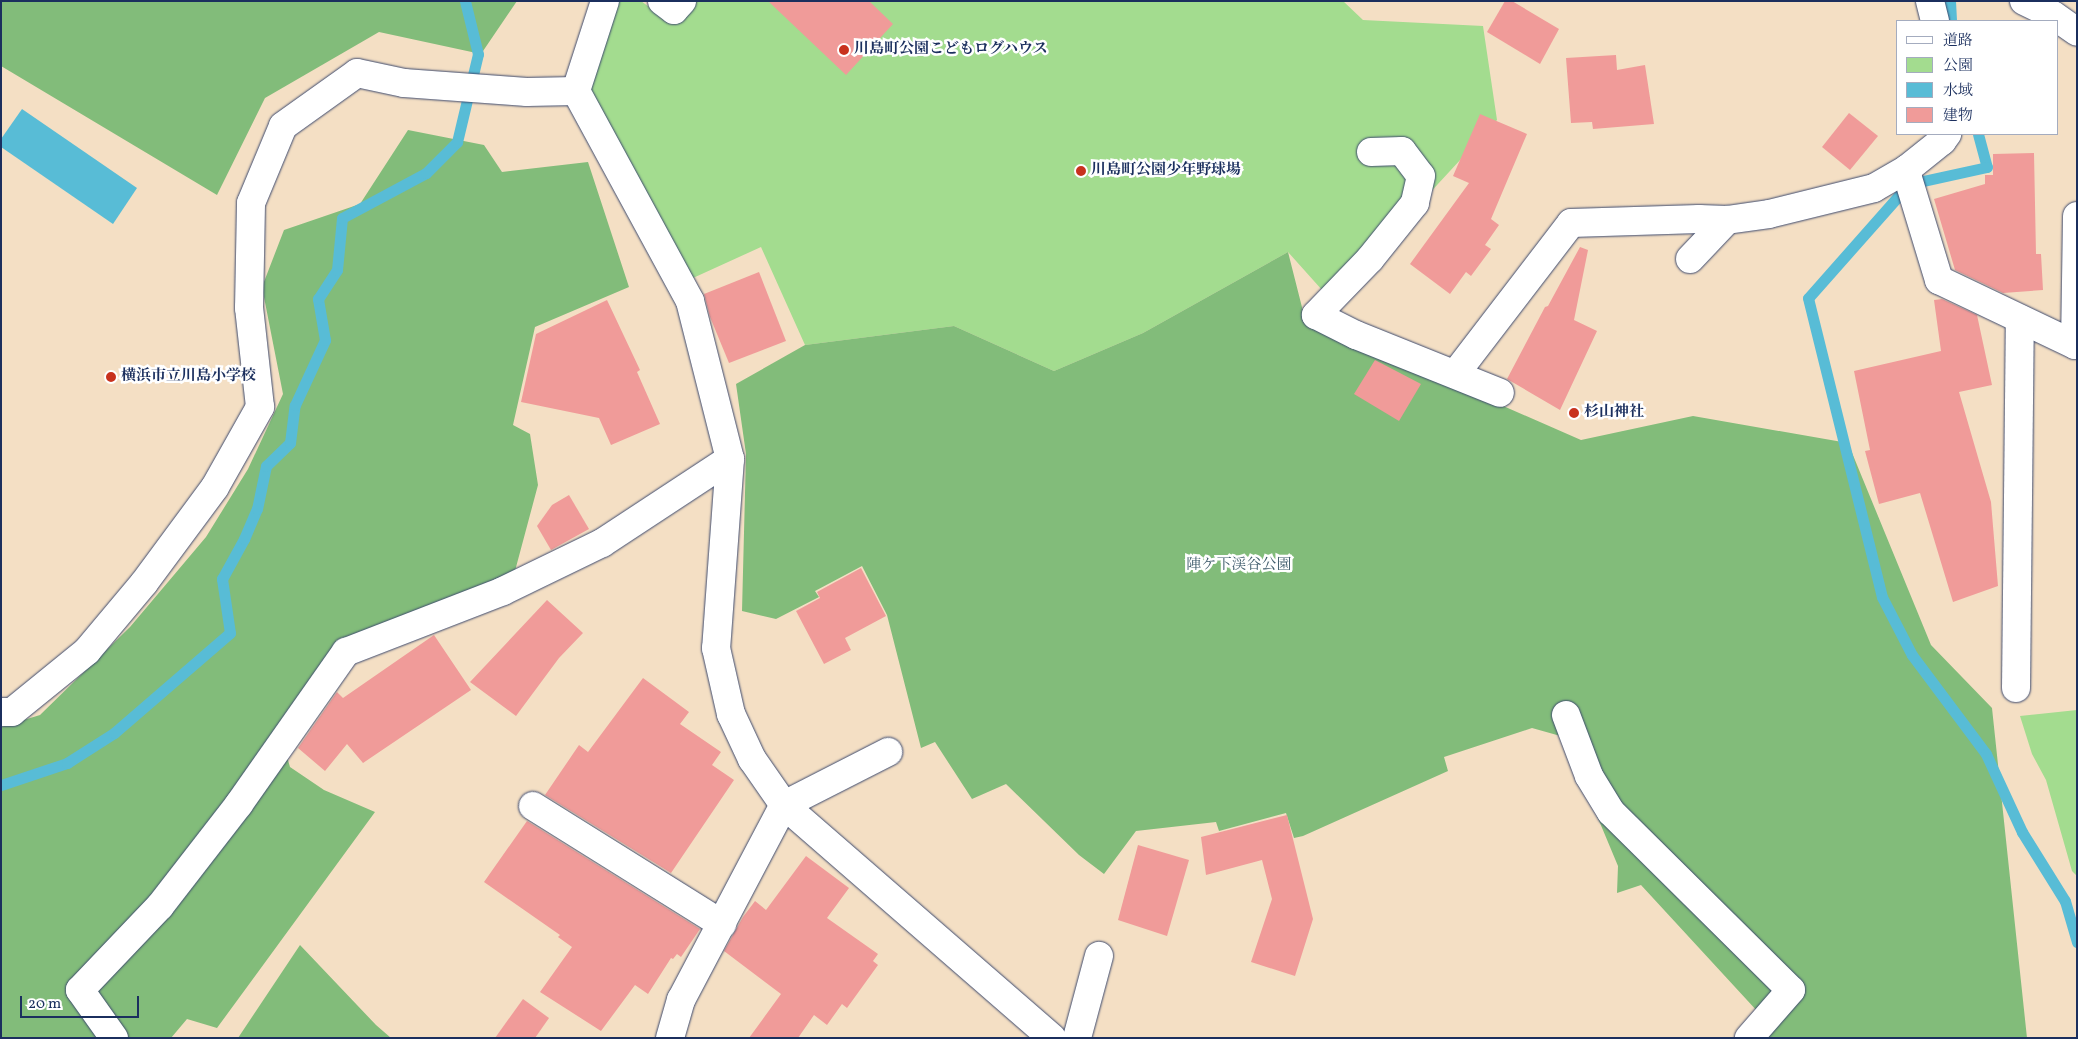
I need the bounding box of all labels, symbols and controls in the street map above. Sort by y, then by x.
legend [1896,20,2058,135]
text: 道路 [1943,31,1973,52]
place label: 川島町公園こどもログハウス [854,41,1049,59]
marker: 川島町公園こどもログハウス [838,44,850,56]
text: 公園 [1943,56,1973,77]
text: 水域 [1943,81,1973,102]
text: 建物 [1943,106,1973,127]
place label: 川島町公園少年野球場 [1091,162,1241,180]
marker: 川島町公園少年野球場 [1075,165,1087,177]
place label: 横浜市立川島小学校 [121,368,256,386]
marker: 横浜市立川島小学校 [105,371,117,383]
place label: 杉山神社 [1584,404,1644,422]
marker: 杉山神社 [1568,407,1580,419]
park label: 陣ケ下渓谷公園 [1187,557,1291,575]
scale bar [22,986,141,1018]
text: 20 m [28,994,61,1015]

